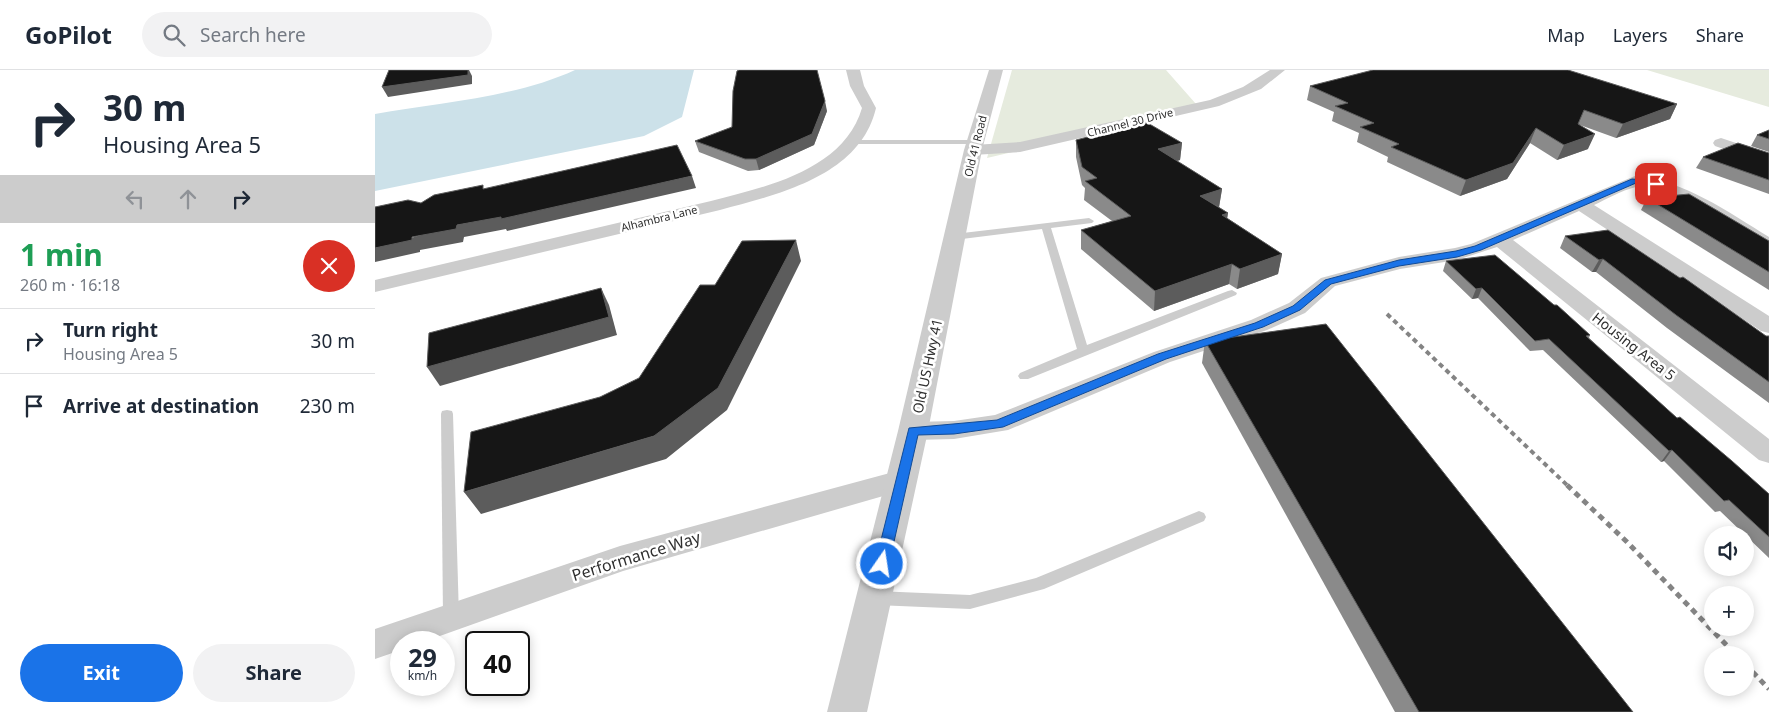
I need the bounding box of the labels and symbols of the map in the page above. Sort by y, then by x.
street label: Channel 30 Drive [1085,104,1175,140]
street label: Old 41 Road [960,114,990,178]
pin [1635,163,1677,205]
street label: Alhambra Lane [619,201,699,235]
street label: Housing Area 5 [1589,308,1679,384]
street label: Old US Hwy 41 [908,317,946,415]
street label: Performance Way [569,526,704,586]
position arrow [855,537,907,589]
speed limit sign: 40 [465,631,530,696]

